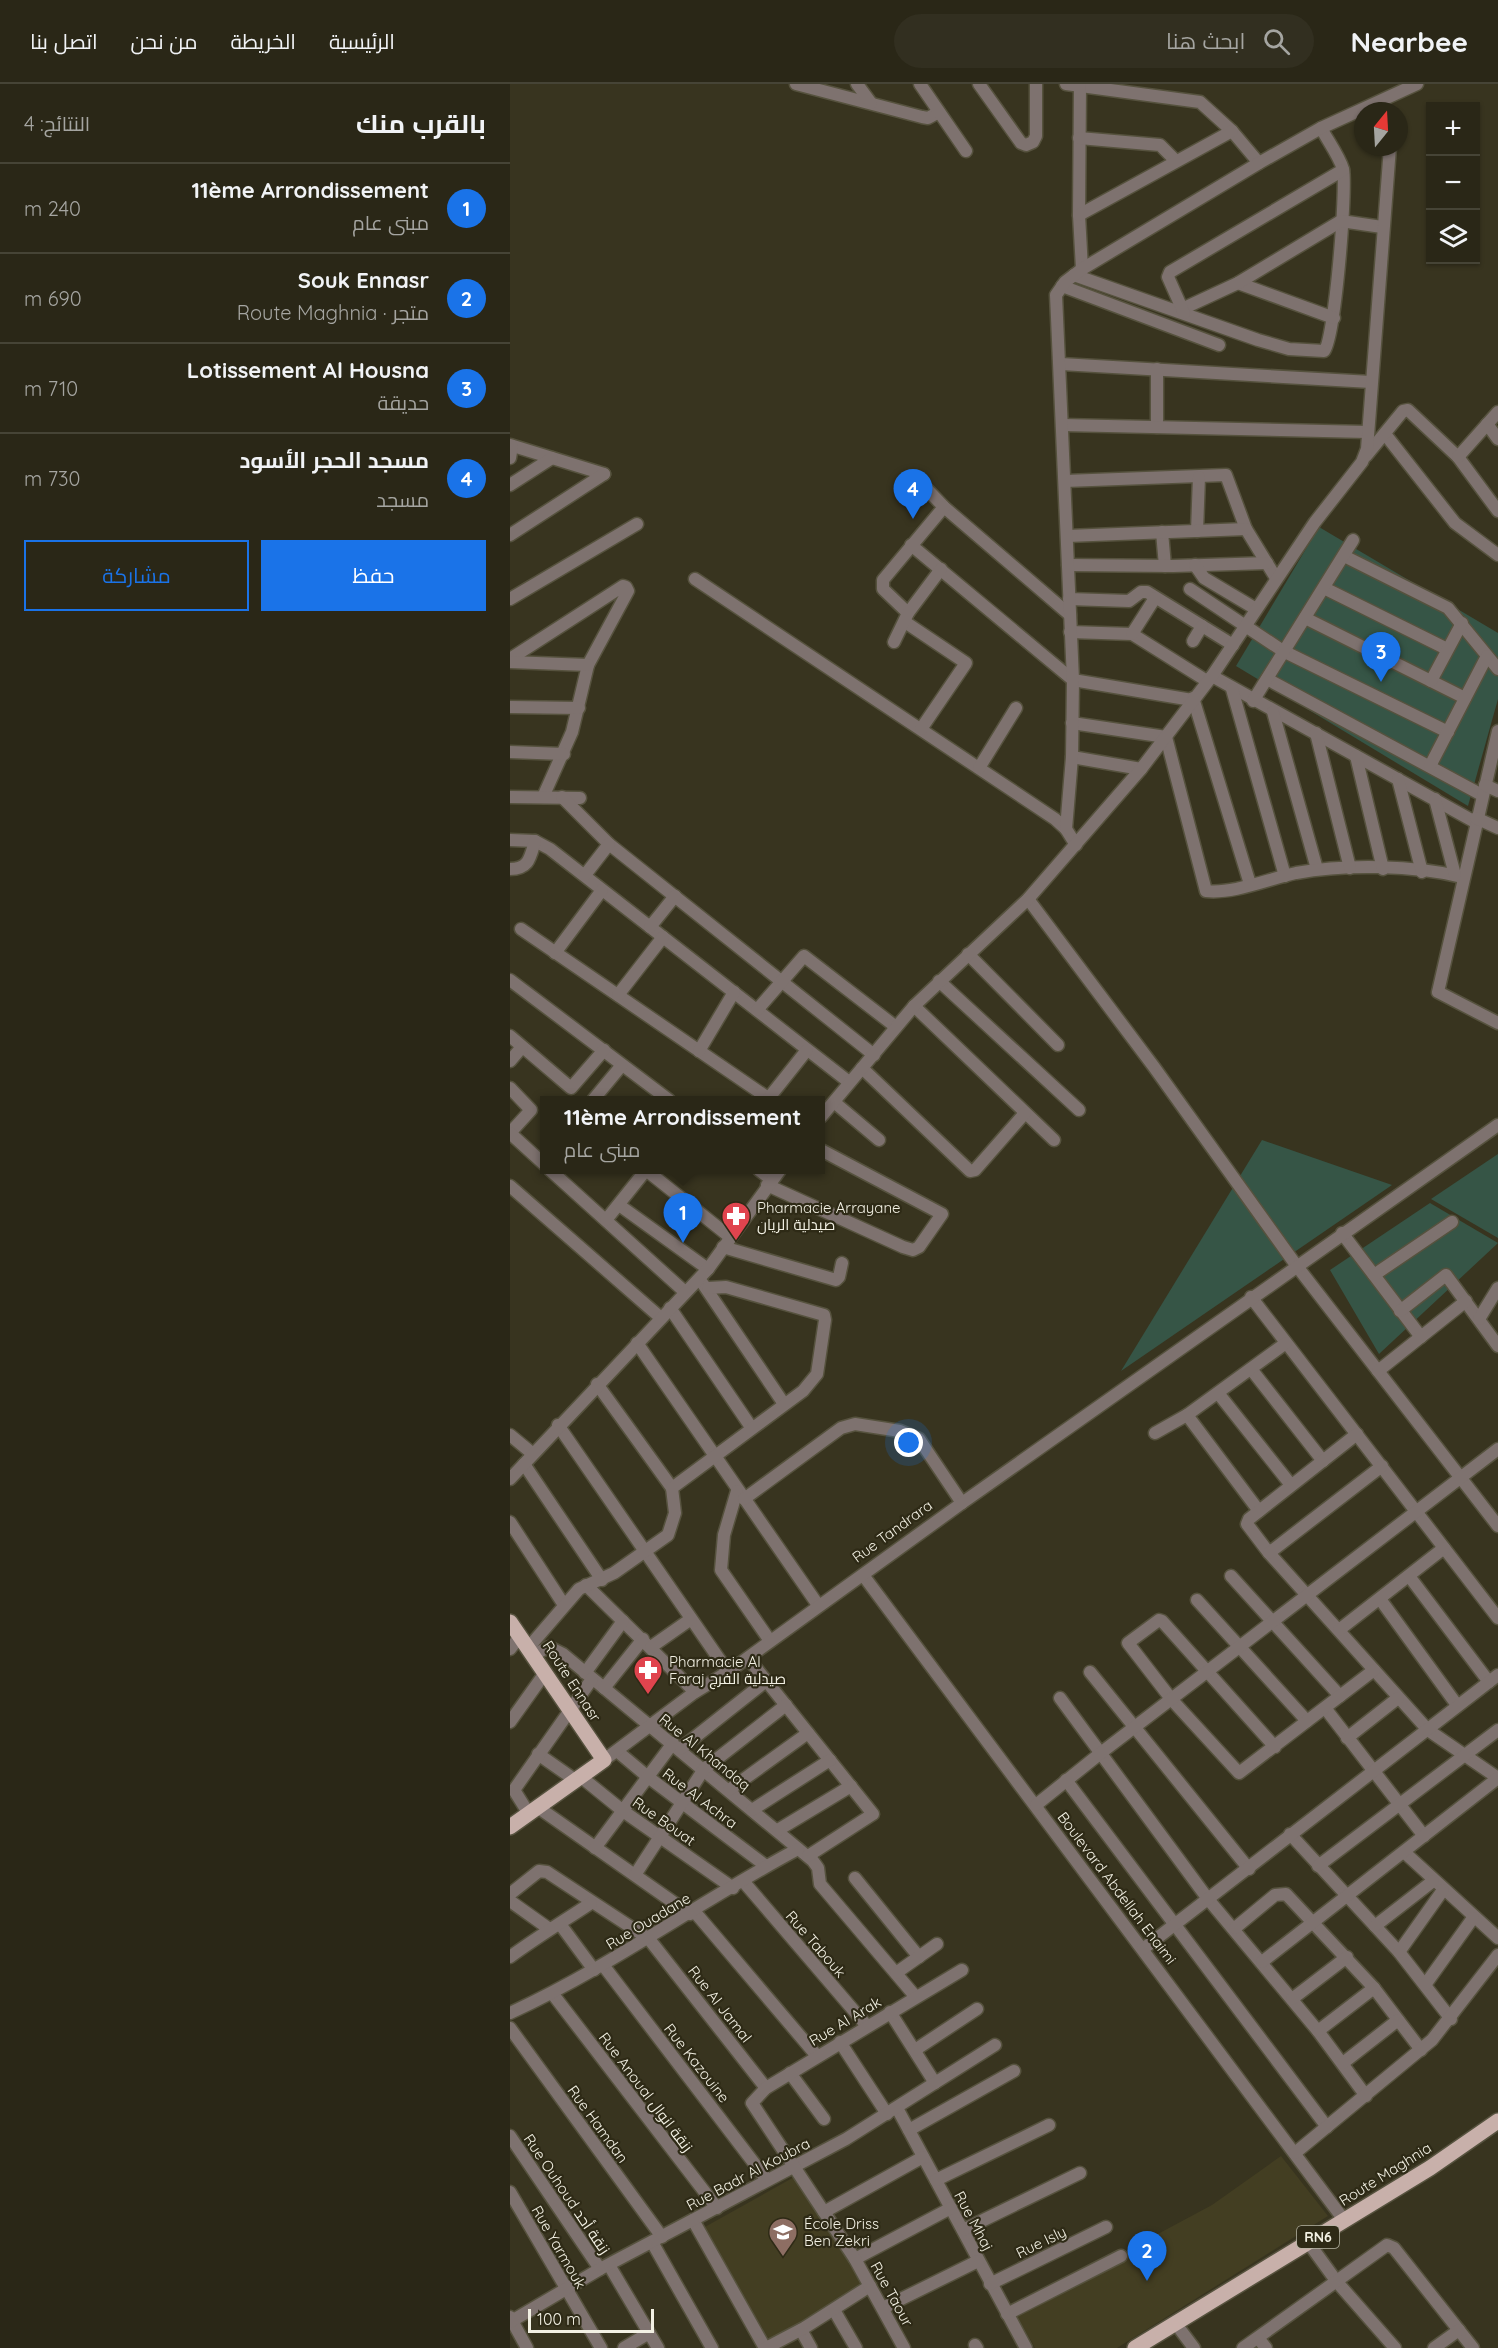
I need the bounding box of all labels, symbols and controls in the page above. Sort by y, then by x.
search box [894,14,1314,68]
text: Nearbee [1350,24,1468,59]
icon: search [1260,25,1293,58]
text: ابحث هنا [1166,27,1245,55]
text: اتصل بنا [30,28,98,54]
text: من نحن [131,28,197,54]
text: الخريطة [230,28,296,54]
text: الرئيسية [329,28,395,54]
north arrow [1354,102,1408,156]
map controls [1426,102,1480,264]
button: + [1426,102,1480,156]
text: بالقرب منك [356,107,486,140]
text: النتائج: 4 [24,111,90,136]
button: − [1426,156,1480,210]
text: 11ème Arrondissement [191,176,429,204]
text: 240 m [24,196,81,221]
text: 1 [463,196,470,221]
text: مبنى عام [352,210,429,235]
button: layers [1426,210,1480,264]
text: Souk Ennasr [298,266,429,294]
text: 690 m [24,286,82,311]
text: 2 [461,286,472,311]
text: متجر · Route Maghnia [237,300,429,325]
text: Lotissement Al Housna [187,356,429,384]
text: 710 m [24,376,78,401]
text: 3 [461,376,472,401]
text: حديقة [378,390,429,415]
text: مسجد الحجر الأسود [240,446,429,474]
text: 730 m [24,466,80,491]
text: 4 [461,466,472,491]
pin: 4 [894,470,932,519]
text: مسجد [376,487,429,512]
button: مشاركة [24,540,249,611]
button: حفظ [261,540,486,611]
pin: 3 [1362,632,1400,682]
popup [540,1096,825,1174]
text: 11ème Arrondissement [564,1103,801,1131]
text: مبنى عام [564,1137,640,1162]
pin: 1 [664,1194,702,1243]
place label: Pharmacie Arrayane صيدلية الريان [757,1198,901,1235]
pharmacy icon: Pharmacie Arrayane صيدلية الريان [720,1200,752,1242]
your location [894,1428,923,1457]
street label: Rue Tandrara [848,1495,936,1567]
street label: Route Ennasr [539,1637,605,1725]
place label: Pharmacie Al Faraj صيدلية الفرج [669,1652,786,1690]
pharmacy icon: Pharmacie Al Faraj صيدلية الفرج [632,1654,664,1696]
street label: Rue Al Khandaq [656,1709,754,1795]
street label: Rue Al Achra [659,1764,741,1832]
street label: Rue Bouat [629,1792,699,1850]
street label: Boulevard Abdellah Enaimi [1053,1808,1181,1968]
street label: Rue Ouadane [602,1888,694,1954]
street label: Rue Tabouk [782,1907,850,1981]
street label: Rue Al Jamal [684,1962,756,2046]
street label: Rue Al Arak [806,1992,884,2050]
street label: Rue Kazouine [660,2020,734,2106]
street label: Rue Anoual زنقة انوال [595,2029,697,2155]
street label: Rue Hamdan [563,2081,633,2167]
street label: Rue Ouhoud زنقة أحد [520,2130,614,2258]
street label: Rue Badr Al Koubra [683,2133,813,2215]
street label: Route Maghnia [1335,2138,1435,2210]
street label: Rue Mhaj [950,2188,998,2254]
street label: Rue Yarmouk [528,2202,590,2292]
place label: École Driss Ben Zekri [804,2214,879,2250]
school or university icon: École Driss Ben Zekri [767,2216,799,2258]
street label: Rue Isly [1013,2222,1069,2262]
road number: RN6 [1297,2226,1339,2248]
pin: 2 [1128,2232,1166,2281]
street label: Rue Taour [866,2258,918,2330]
scale bar [528,2306,654,2334]
text: 100 m [537,2309,581,2329]

